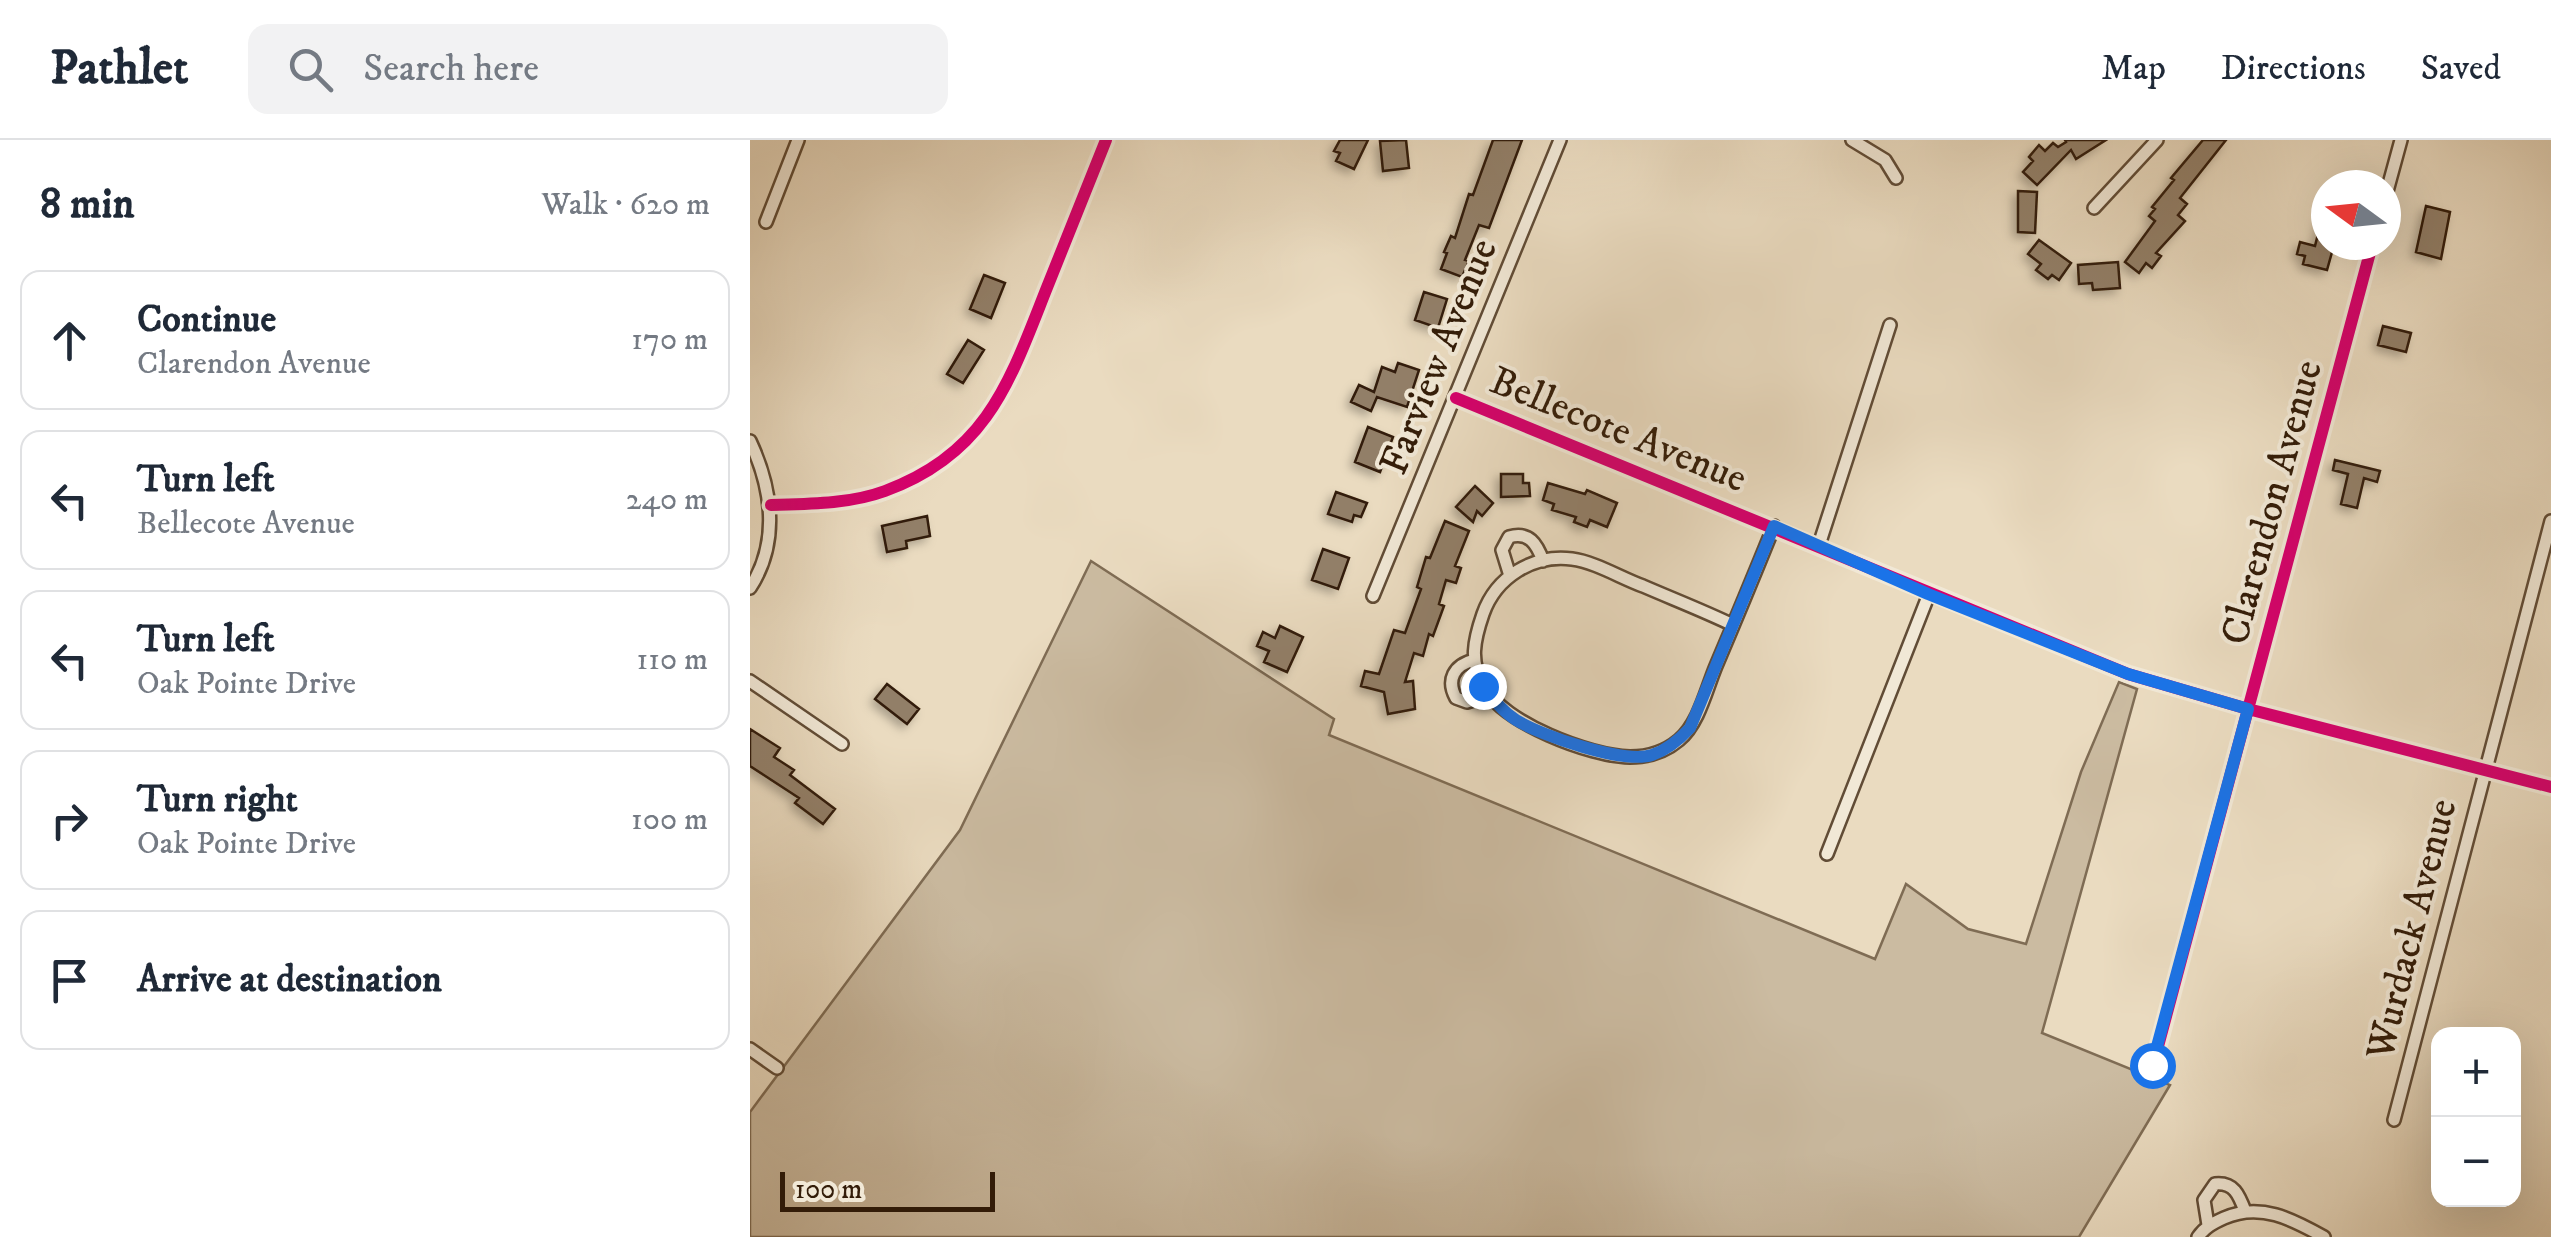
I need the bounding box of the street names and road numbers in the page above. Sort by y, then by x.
street label: Farview Avenue [1370,232,1510,482]
street label: Clarendon Avenue [2211,355,2335,650]
street label: Bellecote Avenue [1482,357,1753,505]
street label: Wurdack Avenue [2356,794,2469,1066]

